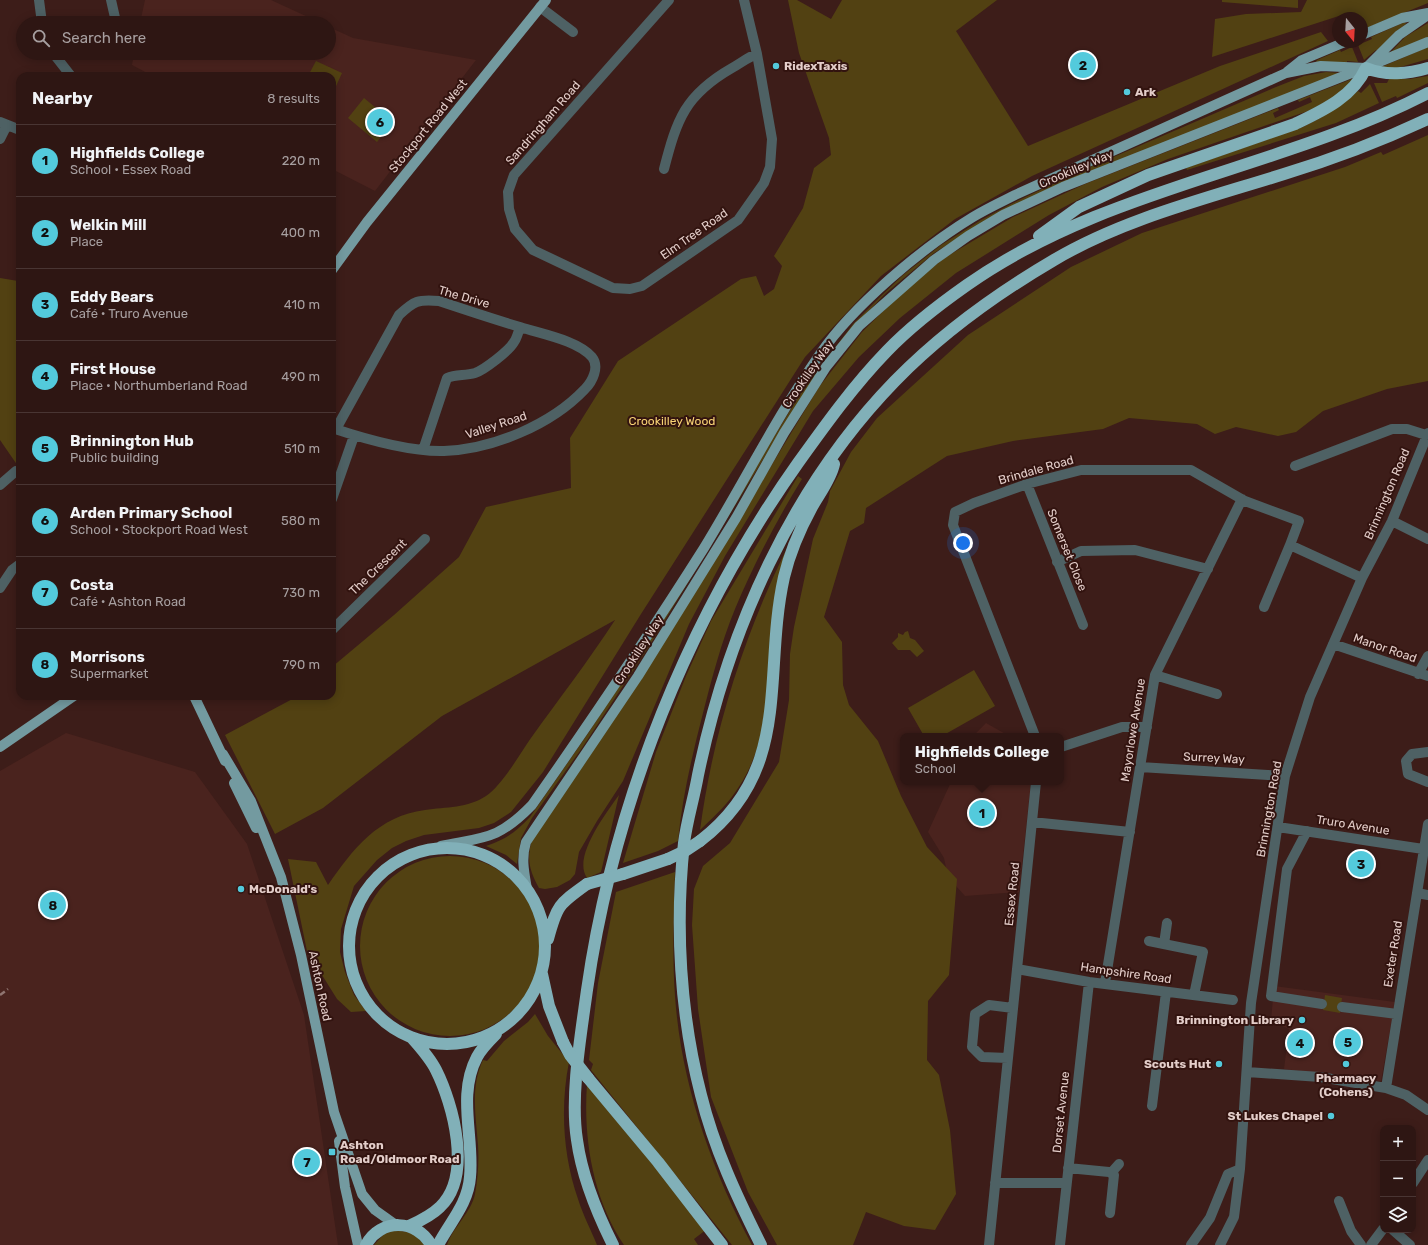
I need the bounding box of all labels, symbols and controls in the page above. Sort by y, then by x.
north arrow [1332,12,1368,48]
search box [16,16,336,60]
icon: search [30,27,52,49]
text: Search here [62,29,146,47]
pin: 2 [1070,50,1096,80]
place label: RidexTaxis [784,59,848,73]
marker: RidexTaxis [771,61,781,71]
street label: Stockport Road West [386,76,470,176]
street label: Sandringham Road [503,78,583,168]
place label: Ark [1135,85,1156,99]
marker: Ark [1122,87,1132,97]
text: Nearby [32,88,93,108]
text: 8 results [267,91,320,106]
pin: 6 [367,107,393,137]
text: Highfields College [70,144,205,162]
street label: Crookilley Way [1037,147,1116,191]
text: 1 [42,153,48,168]
text: 220 m [282,153,320,168]
text: School · Essex Road [70,162,191,177]
street label: Elm Tree Road [658,206,730,262]
text: Welkin Mill [70,216,147,234]
text: 2 [41,225,49,240]
text: 400 m [281,225,320,240]
text: Place [70,234,103,249]
street label: The Drive [437,283,491,311]
text: Eddy Bears [70,288,154,306]
text: 3 [41,297,49,312]
text: 410 m [284,297,320,312]
text: Café · Truro Avenue [70,306,188,321]
street label: Crookilley Way [780,337,837,410]
text: First House [70,360,156,378]
text: 4 [41,369,49,384]
text: 490 m [281,369,320,384]
text: Place · Northumberland Road [70,378,248,393]
street label: Valley Road [463,408,529,442]
park label: Crookilley Wood [629,414,715,428]
text: Brinnington Hub [70,432,194,450]
text: 5 [41,441,49,456]
text: 510 m [284,441,320,456]
street label: Brinnington Road [1361,446,1413,542]
text: Public building [70,450,159,465]
street label: Brindale Road [997,453,1075,487]
text: Arden Primary School [70,504,232,522]
street label: Somerset Close [1044,507,1090,593]
text: 6 [41,513,49,528]
text: 580 m [281,513,320,528]
text: School · Stockport Road West [70,522,248,537]
your location [953,533,973,553]
street label: The Crescent [346,536,410,598]
text: Costa [70,576,114,594]
text: 7 [41,585,49,600]
text: 730 m [283,585,320,600]
text: Café · Ashton Road [70,594,186,609]
street label: Crookilley Way [612,613,667,687]
street label: Manor Road [1352,631,1418,665]
text: Morrisons [70,648,145,666]
text: 8 [41,657,49,672]
text: 790 m [283,657,320,672]
text: Supermarket [70,666,148,681]
street label: Mayorlowe Avenue [1118,677,1148,783]
popup [900,733,1064,785]
text: Highfields College [915,743,1049,761]
street label: Surrey Way [1183,749,1246,767]
street label: Brinnington Road [1254,760,1284,858]
text: School [915,761,956,776]
pin: 1 [969,798,995,828]
street label: Truro Avenue [1315,812,1391,838]
pin: 3 [1348,849,1374,879]
street label: Essex Road [1002,861,1022,927]
place label: McDonald's [249,882,317,896]
marker: McDonald's [236,884,246,894]
pin: 8 [40,890,66,920]
street label: Exeter Road [1381,920,1405,988]
street label: Ashton Road [306,950,334,1022]
street label: Hampshire Road [1080,960,1172,986]
place label: Brinnington Library [1176,1013,1294,1027]
marker: Brinnington Library [1297,1015,1307,1025]
pin: 5 [1335,1027,1361,1057]
pin: 4 [1287,1028,1313,1058]
place label: Scouts Hut [1144,1057,1211,1071]
marker: Scouts Hut [1214,1059,1224,1069]
marker: Pharmacy (Cohens) [1341,1059,1351,1069]
street label: Dorset Avenue [1050,1070,1072,1153]
place label: Pharmacy (Cohens) [1316,1071,1376,1099]
place label: St Lukes Chapel [1228,1109,1323,1123]
marker: St Lukes Chapel [1326,1111,1336,1121]
map controls [1380,1125,1416,1233]
button: + [1380,1125,1416,1161]
place label: Ashton Road/Oldmoor Road [340,1138,459,1166]
pin: 7 [294,1147,320,1177]
marker: Ashton Road/Oldmoor Road [327,1147,337,1157]
button: − [1380,1161,1416,1197]
button: layers [1380,1197,1416,1233]

